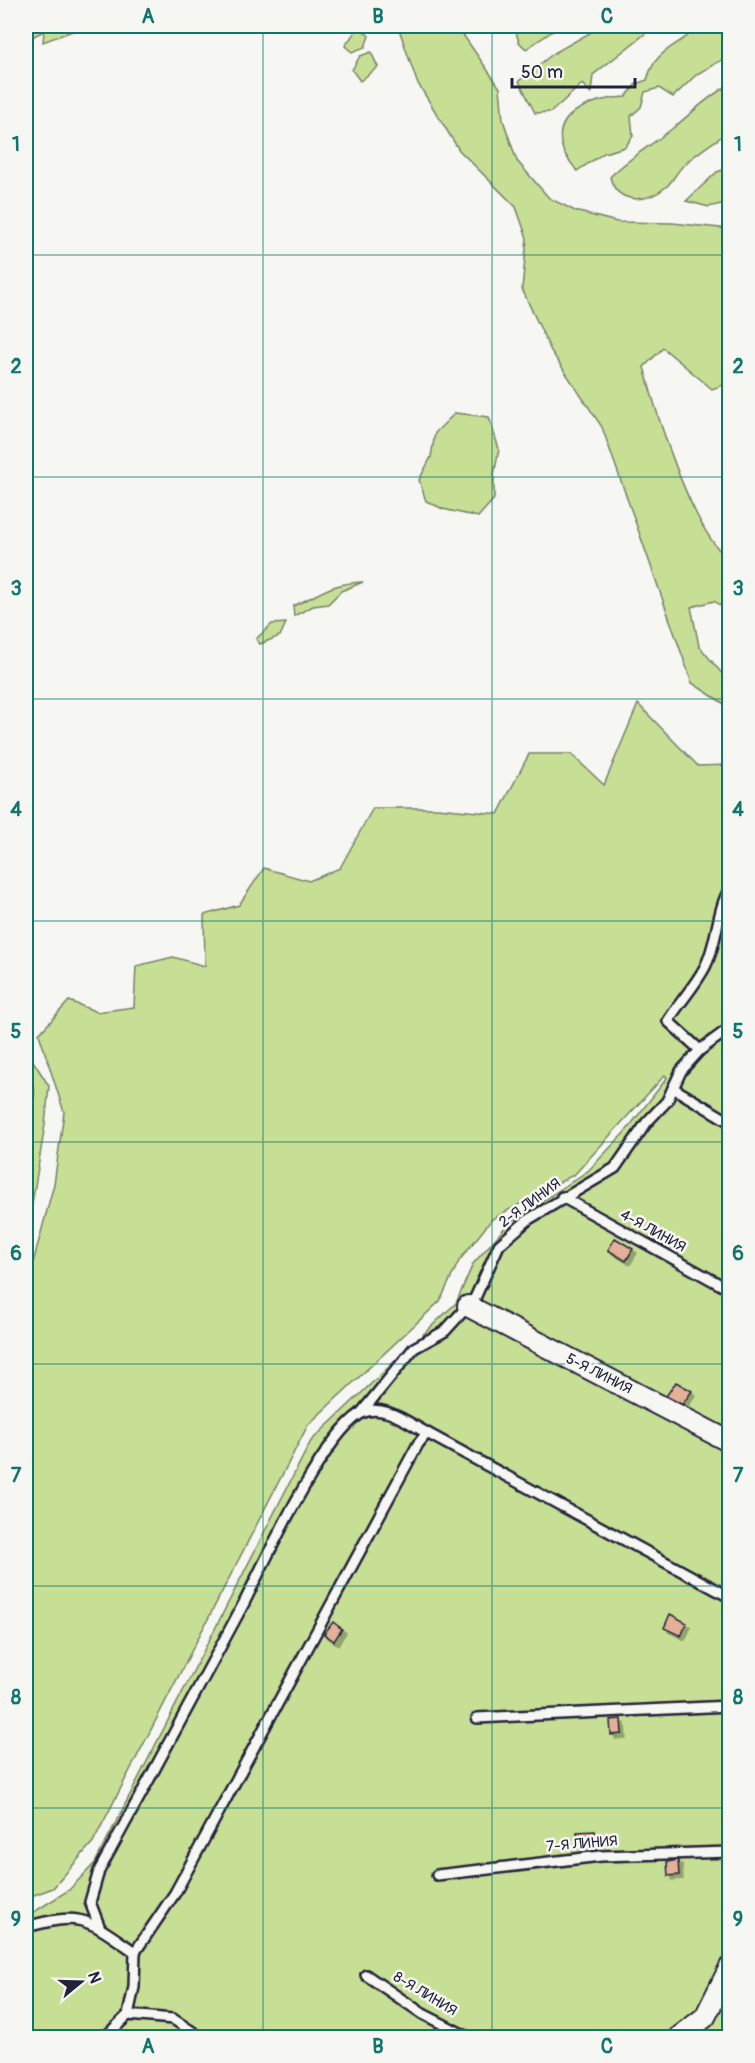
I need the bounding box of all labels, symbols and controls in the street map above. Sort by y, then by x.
text: A [142,4,155,29]
text: B [372,4,384,29]
text: C [601,4,613,29]
scale bar [512,51,635,89]
text: 50 m [521,61,563,84]
text: 1 [12,132,20,157]
text: 1 [734,132,742,157]
text: 2 [10,354,22,379]
text: 2 [732,354,744,379]
text: 3 [10,576,22,601]
text: 3 [732,576,744,601]
text: 4 [10,797,22,822]
text: 4 [732,797,744,822]
text: 5 [11,1019,22,1044]
text: 5 [733,1019,744,1044]
street label: 2-Я ЛИНИЯ [495,1174,565,1232]
street label: 4-Я ЛИНИЯ [617,1205,689,1257]
text: 6 [10,1241,22,1266]
text: 6 [732,1241,744,1266]
street label: 5-Я ЛИНИЯ [563,1349,635,1399]
text: 7 [11,1463,22,1488]
text: 7 [733,1463,744,1488]
text: 8 [11,1685,21,1710]
text: 8 [733,1685,743,1710]
street label: 7-Я ЛИНИЯ [546,1831,618,1857]
text: 9 [11,1907,21,1932]
text: 9 [733,1907,743,1932]
north arrow [51,1952,111,2012]
street label: 8-Я ЛИНИЯ [390,1968,460,2020]
text: N [83,1969,106,1986]
text: A [142,2034,155,2059]
text: B [372,2034,384,2059]
text: C [601,2034,613,2059]

